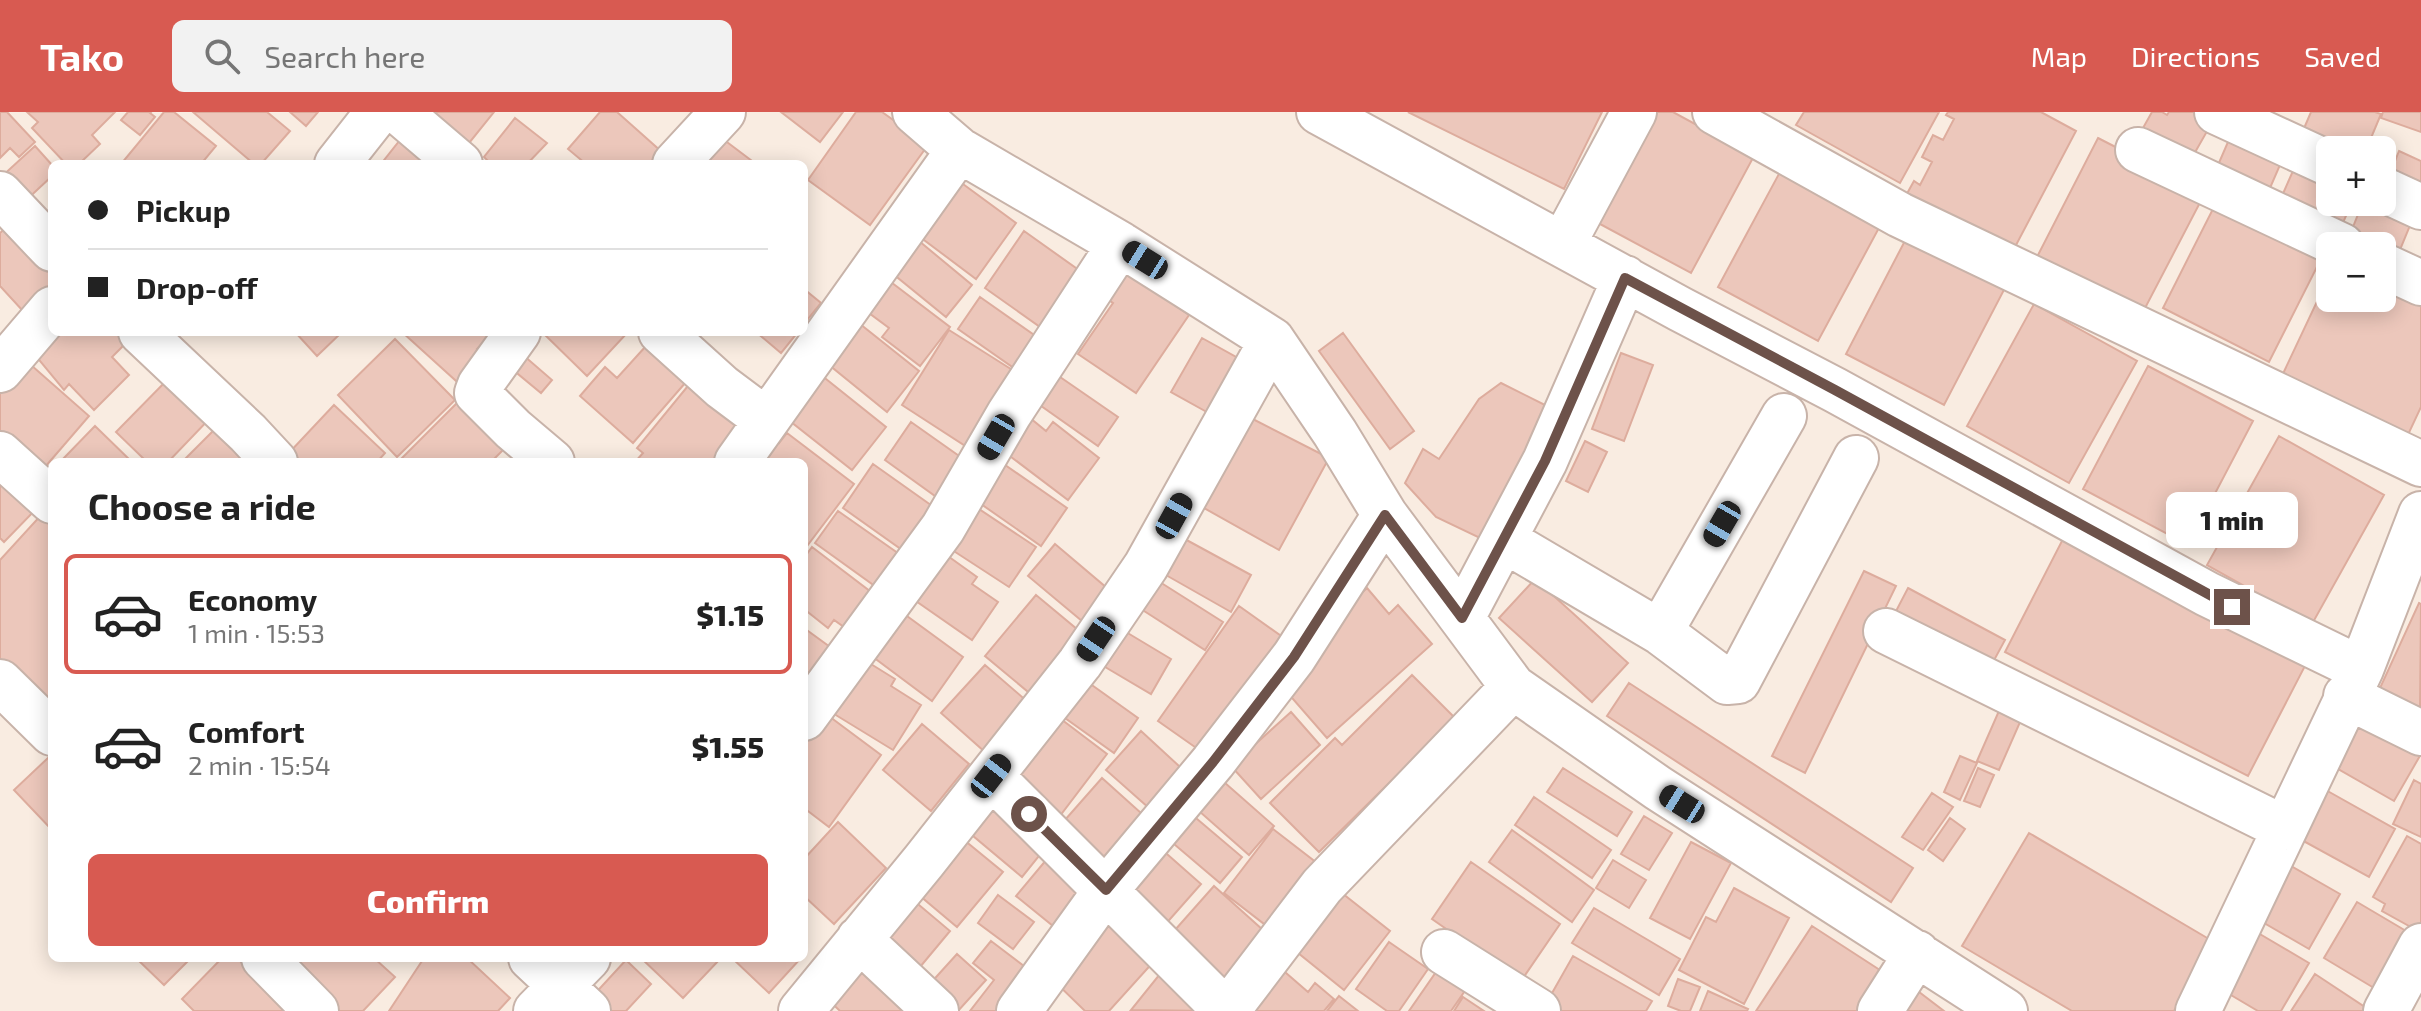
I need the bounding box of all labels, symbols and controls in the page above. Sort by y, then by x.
search box [172,20,732,92]
text: Tako [40,33,124,79]
icon: search [200,34,244,78]
text: Search here [264,38,425,74]
text: Map [2031,39,2087,73]
text: Directions [2131,39,2260,73]
text: Saved [2304,39,2381,73]
map controls [2316,136,2396,312]
button: + [2316,136,2396,216]
text: Pickup [136,192,231,228]
button: − [2316,232,2396,312]
car [1118,237,1172,283]
text: Drop-off [136,269,258,305]
car [974,410,1018,464]
text: Choose a ride [88,484,316,527]
car [1152,489,1196,543]
callout: 1 min [2166,491,2298,547]
car [1700,497,1744,551]
text: 1 min [2200,504,2264,535]
icon: car [92,578,164,650]
text: Economy [188,581,317,617]
route end [2214,589,2250,625]
text: $1.15 [696,596,764,632]
car [1073,612,1119,666]
text: 1 min · 15:53 [188,617,325,648]
icon: car [92,710,164,782]
text: Comfort [188,713,305,749]
text: $1.55 [692,728,764,764]
text: 2 min · 15:54 [188,749,331,780]
car [967,750,1015,802]
car [1655,781,1709,827]
route start [1011,796,1047,832]
button: Confirm [88,854,768,946]

